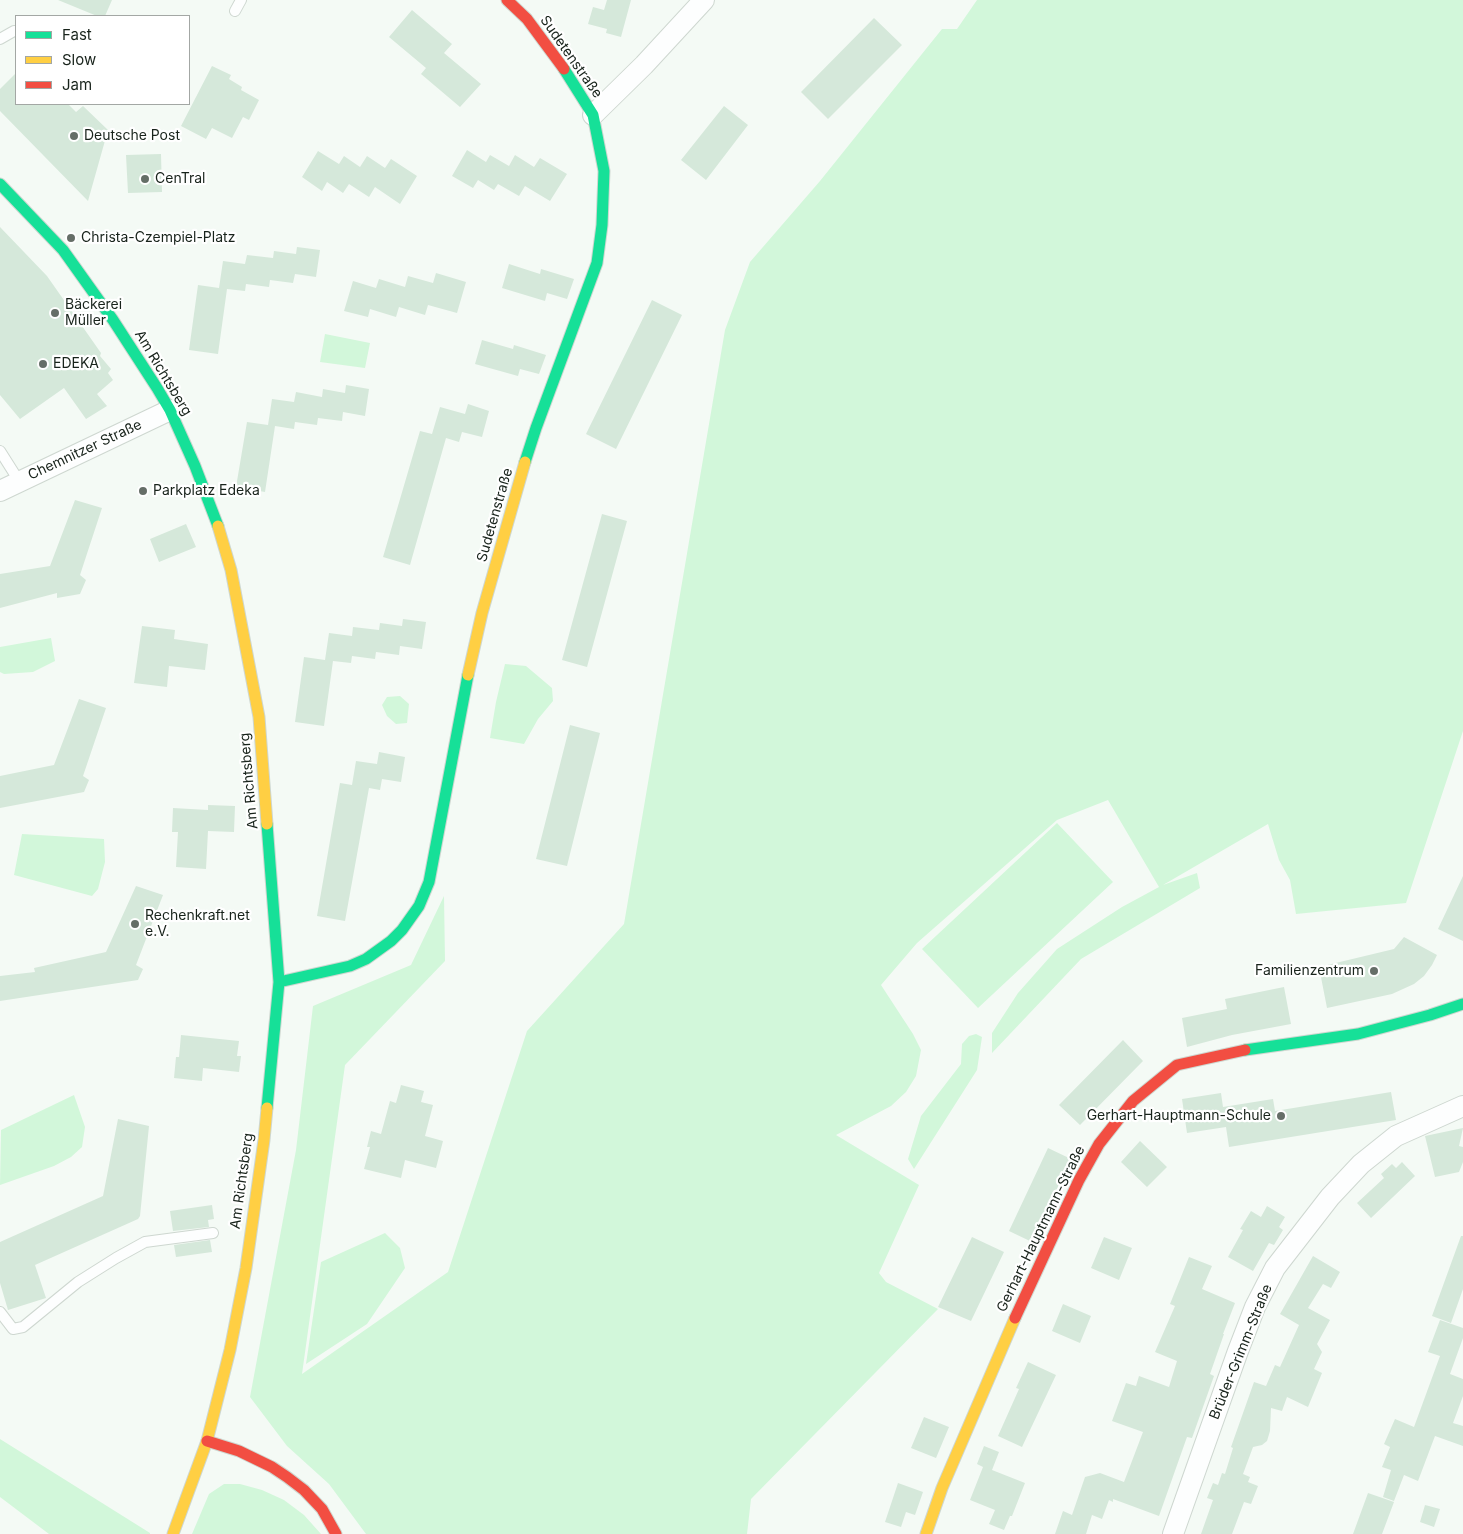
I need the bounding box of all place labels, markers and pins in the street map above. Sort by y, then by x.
place label: Deutsche Post [84,128,180,144]
marker: Deutsche Post [68,130,80,142]
place label: CenTral [155,171,205,187]
marker: CenTral [139,173,151,185]
place label: Christa-Czempiel-Platz [81,230,235,246]
marker: Christa-Czempiel-Platz [65,232,77,244]
place label: Bäckerei Müller [65,297,122,330]
marker: Bäckerei Müller [49,307,61,319]
place label: EDEKA [53,356,99,372]
marker: EDEKA [37,358,49,370]
place label: Parkplatz Edeka [153,483,260,499]
marker: Parkplatz Edeka [137,485,149,497]
place label: Rechenkraft.net e.V. [145,908,250,940]
marker: Rechenkraft.net e.V. [129,918,141,930]
place label: Familienzentrum [1255,963,1364,979]
marker: Familienzentrum [1368,965,1380,977]
place label: Gerhart-Hauptmann-Schule [1087,1108,1271,1124]
marker: Gerhart-Hauptmann-Schule [1275,1110,1287,1122]

